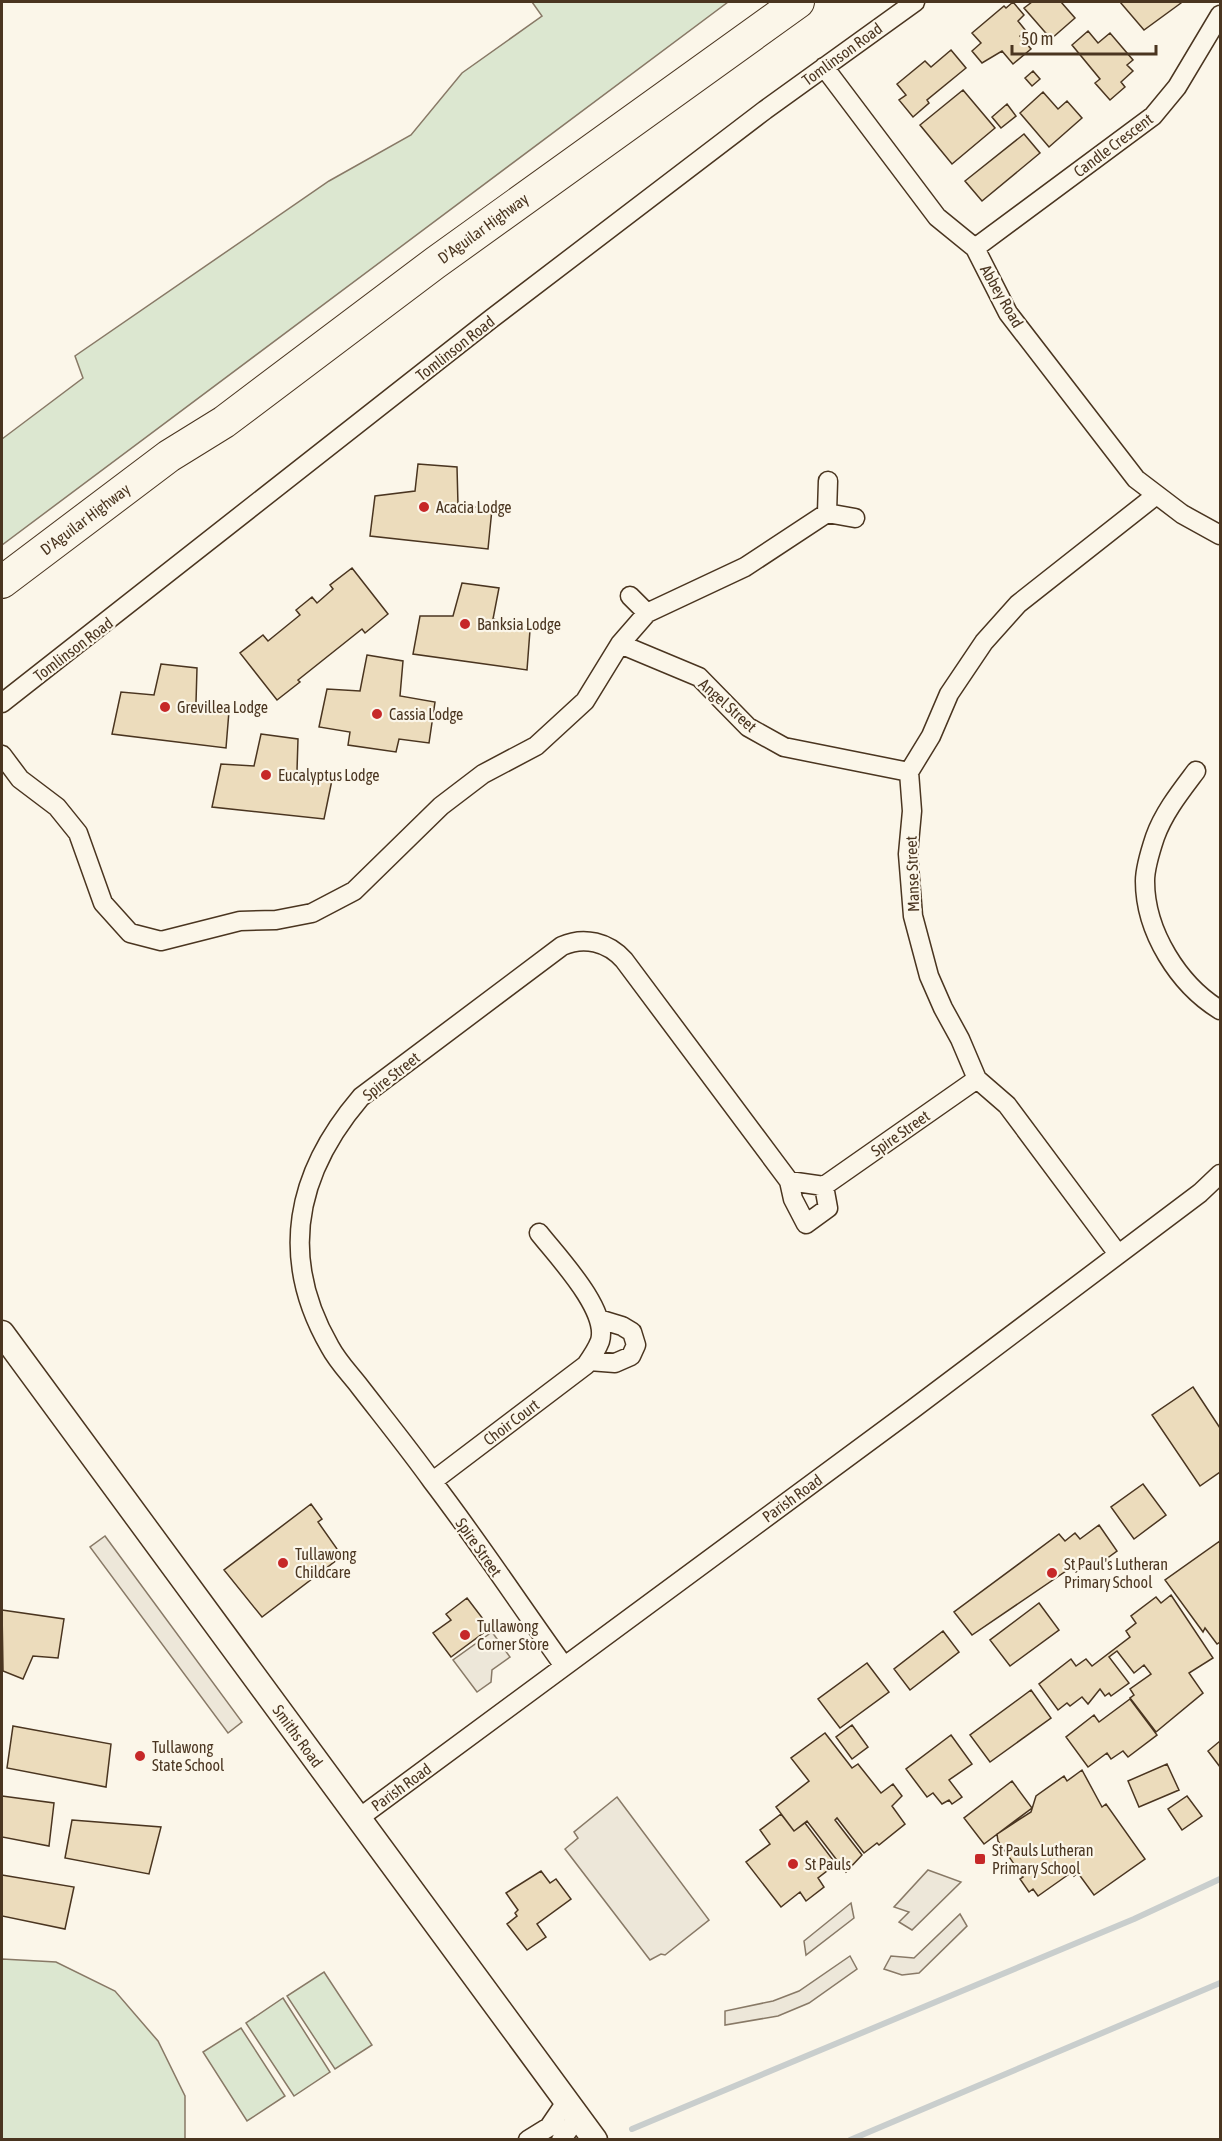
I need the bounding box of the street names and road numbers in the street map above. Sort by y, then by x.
street label: Tomlinson Road [799,19,885,89]
street label: Candle Crescent [1070,109,1156,180]
street label: D'Aguilar Highway [434,189,533,268]
street label: Abbey Road [976,261,1027,331]
street label: Tomlinson Road [412,312,498,384]
street label: D'Aguilar Highway [37,479,134,559]
street label: Tomlinson Road [30,613,116,685]
street label: Angel Street [695,675,761,736]
street label: Manse Street [902,835,922,912]
street label: Spire Street [359,1048,424,1105]
street label: Spire Street [867,1106,934,1160]
street label: Choir Court [480,1395,543,1449]
street label: Parish Road [759,1470,825,1526]
street label: Spire Street [452,1514,506,1581]
street label: Smiths Road [269,1701,327,1771]
street label: Parish Road [368,1759,434,1815]

